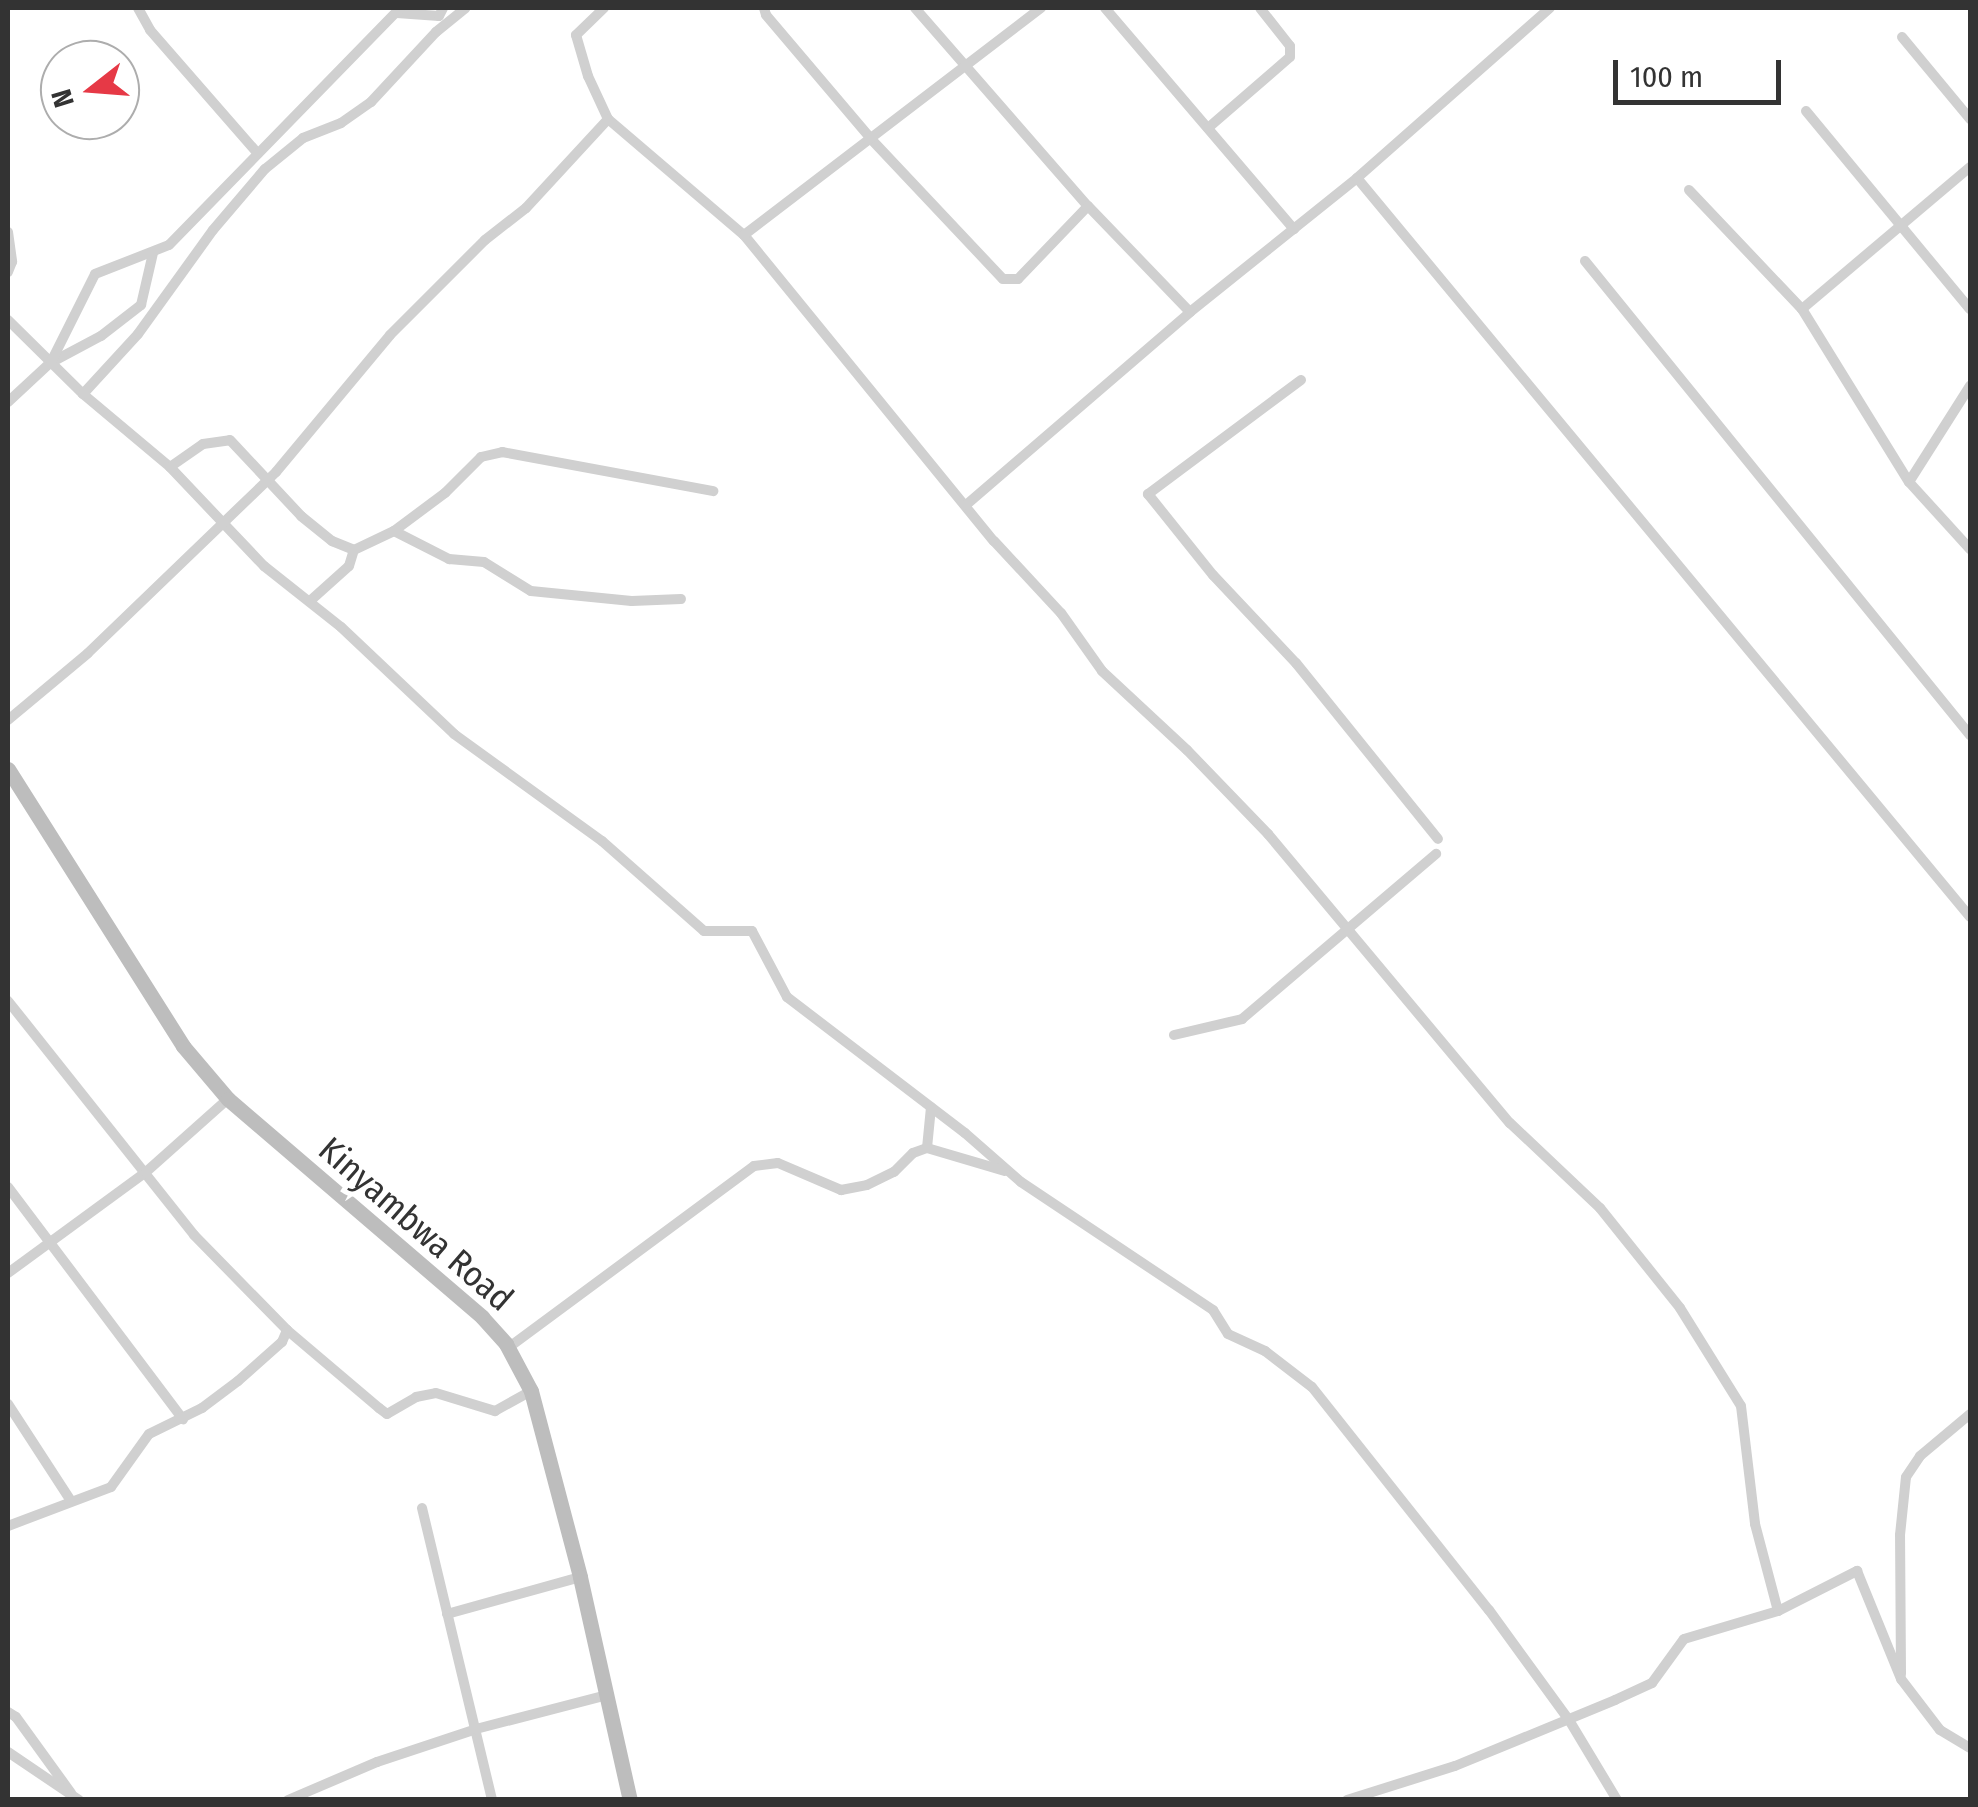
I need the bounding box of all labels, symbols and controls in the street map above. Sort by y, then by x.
north arrow [40,40,140,140]
scale bar [1618,40,1786,102]
text: 100 m [1630,59,1703,95]
text: N [45,85,81,111]
street label: Kinyambwa Road [310,1128,522,1320]

